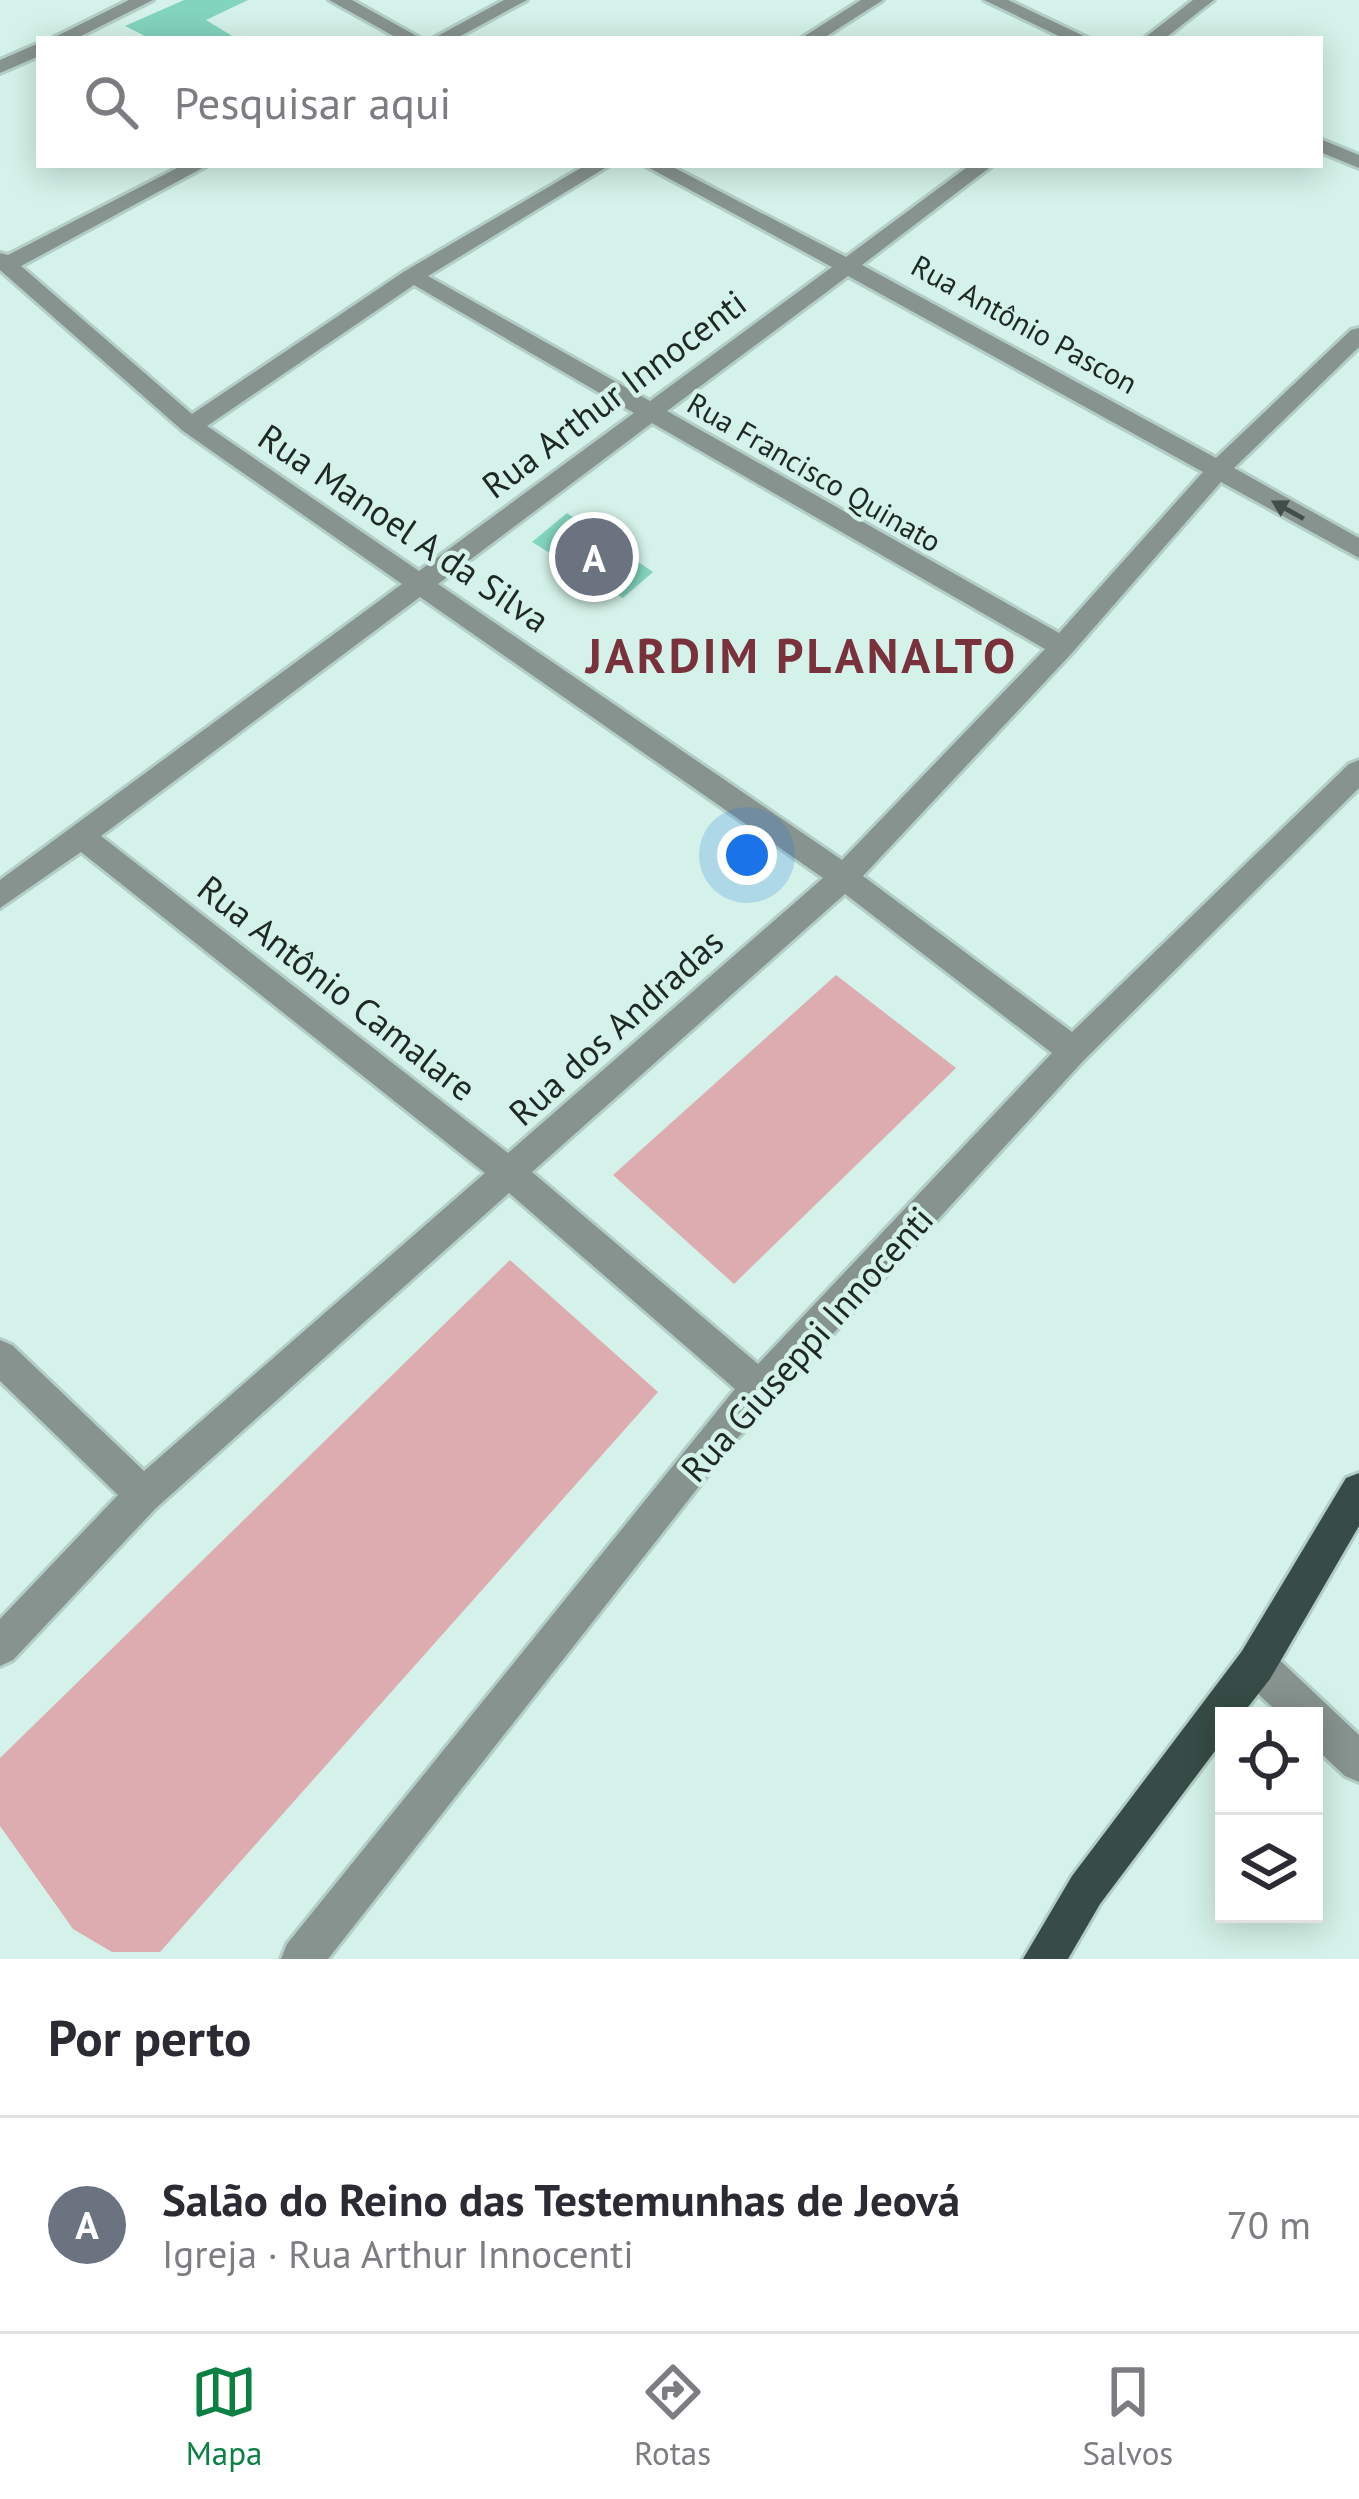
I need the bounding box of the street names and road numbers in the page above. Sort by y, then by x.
street label: Rua Antônio Pascon [905,245,1145,402]
street label: Rua Arthur Innocenti [472,279,755,508]
street label: Rua Francisco Quinato [681,383,949,560]
street label: Rua Manoel A da Silva [250,413,559,642]
street label: Rua Antônio Camalare [189,864,486,1111]
street label: Rua dos Andradas [499,918,733,1135]
street label: Rua Giuseppi Innocenti [670,1196,943,1491]

